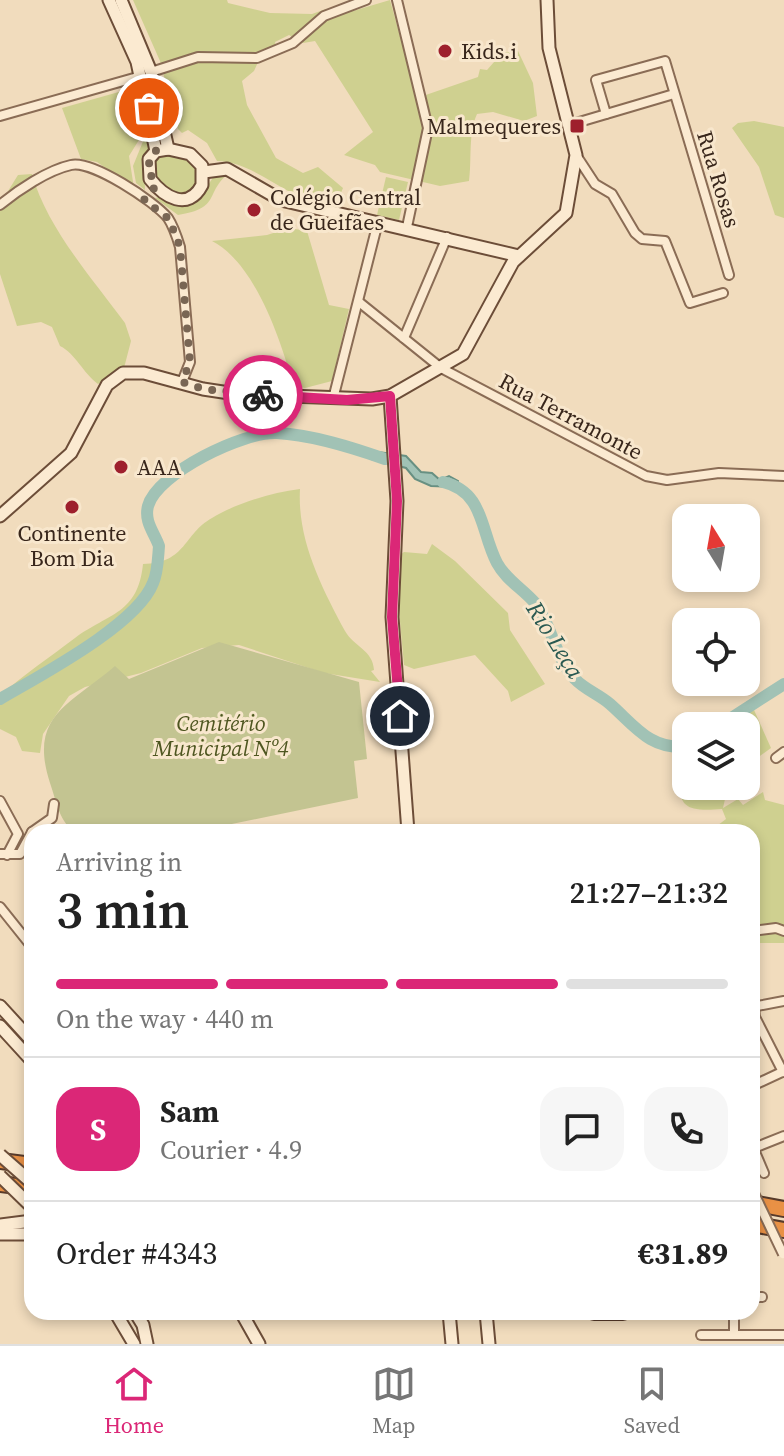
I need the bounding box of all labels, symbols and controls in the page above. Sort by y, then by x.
place label: Kids.i [461,36,517,66]
marker: Kids.i [436,42,454,60]
pin [115,74,183,142]
icon: bag [127,86,171,130]
place label: Malmequeres [427,111,561,141]
marker: Malmequeres [568,117,586,135]
street label: Rua Rosas [690,127,748,231]
place label: Colégio Central de Gueifães [270,182,421,237]
marker: Colégio Central de Gueifães [245,201,263,219]
courier [223,355,303,435]
street label: Rua Terramonte [494,365,648,467]
icon: bike [241,373,285,417]
place label: AAA [137,452,182,482]
marker: AAA [112,458,130,476]
marker: Continente Bom Dia [63,498,81,516]
north arrow [672,504,760,592]
map controls [672,504,760,800]
place label: Continente Bom Dia [17,518,127,573]
water label: Rio Leça [518,594,592,685]
button: locate [672,608,760,696]
pin [366,682,434,750]
icon: home [378,694,422,738]
park label: Cemitério Municipal Nº4 [152,708,289,763]
button: layers [672,712,760,800]
text: Arriving in [56,844,182,880]
text: 21:27–21:32 [569,872,728,913]
text: 3 min [56,874,189,945]
text: On the way · 440 m [56,1001,274,1037]
button: chat [540,1087,624,1171]
button: phone [644,1087,728,1171]
text: Sam [160,1091,219,1132]
text: S [90,1109,106,1150]
text: Courier · 4.9 [160,1132,302,1168]
text: Order #4343 [56,1233,217,1274]
text: €31.89 [638,1233,728,1274]
tab: Home [104,1362,164,1440]
tab: Map [372,1362,416,1440]
tab: Saved [624,1362,680,1440]

